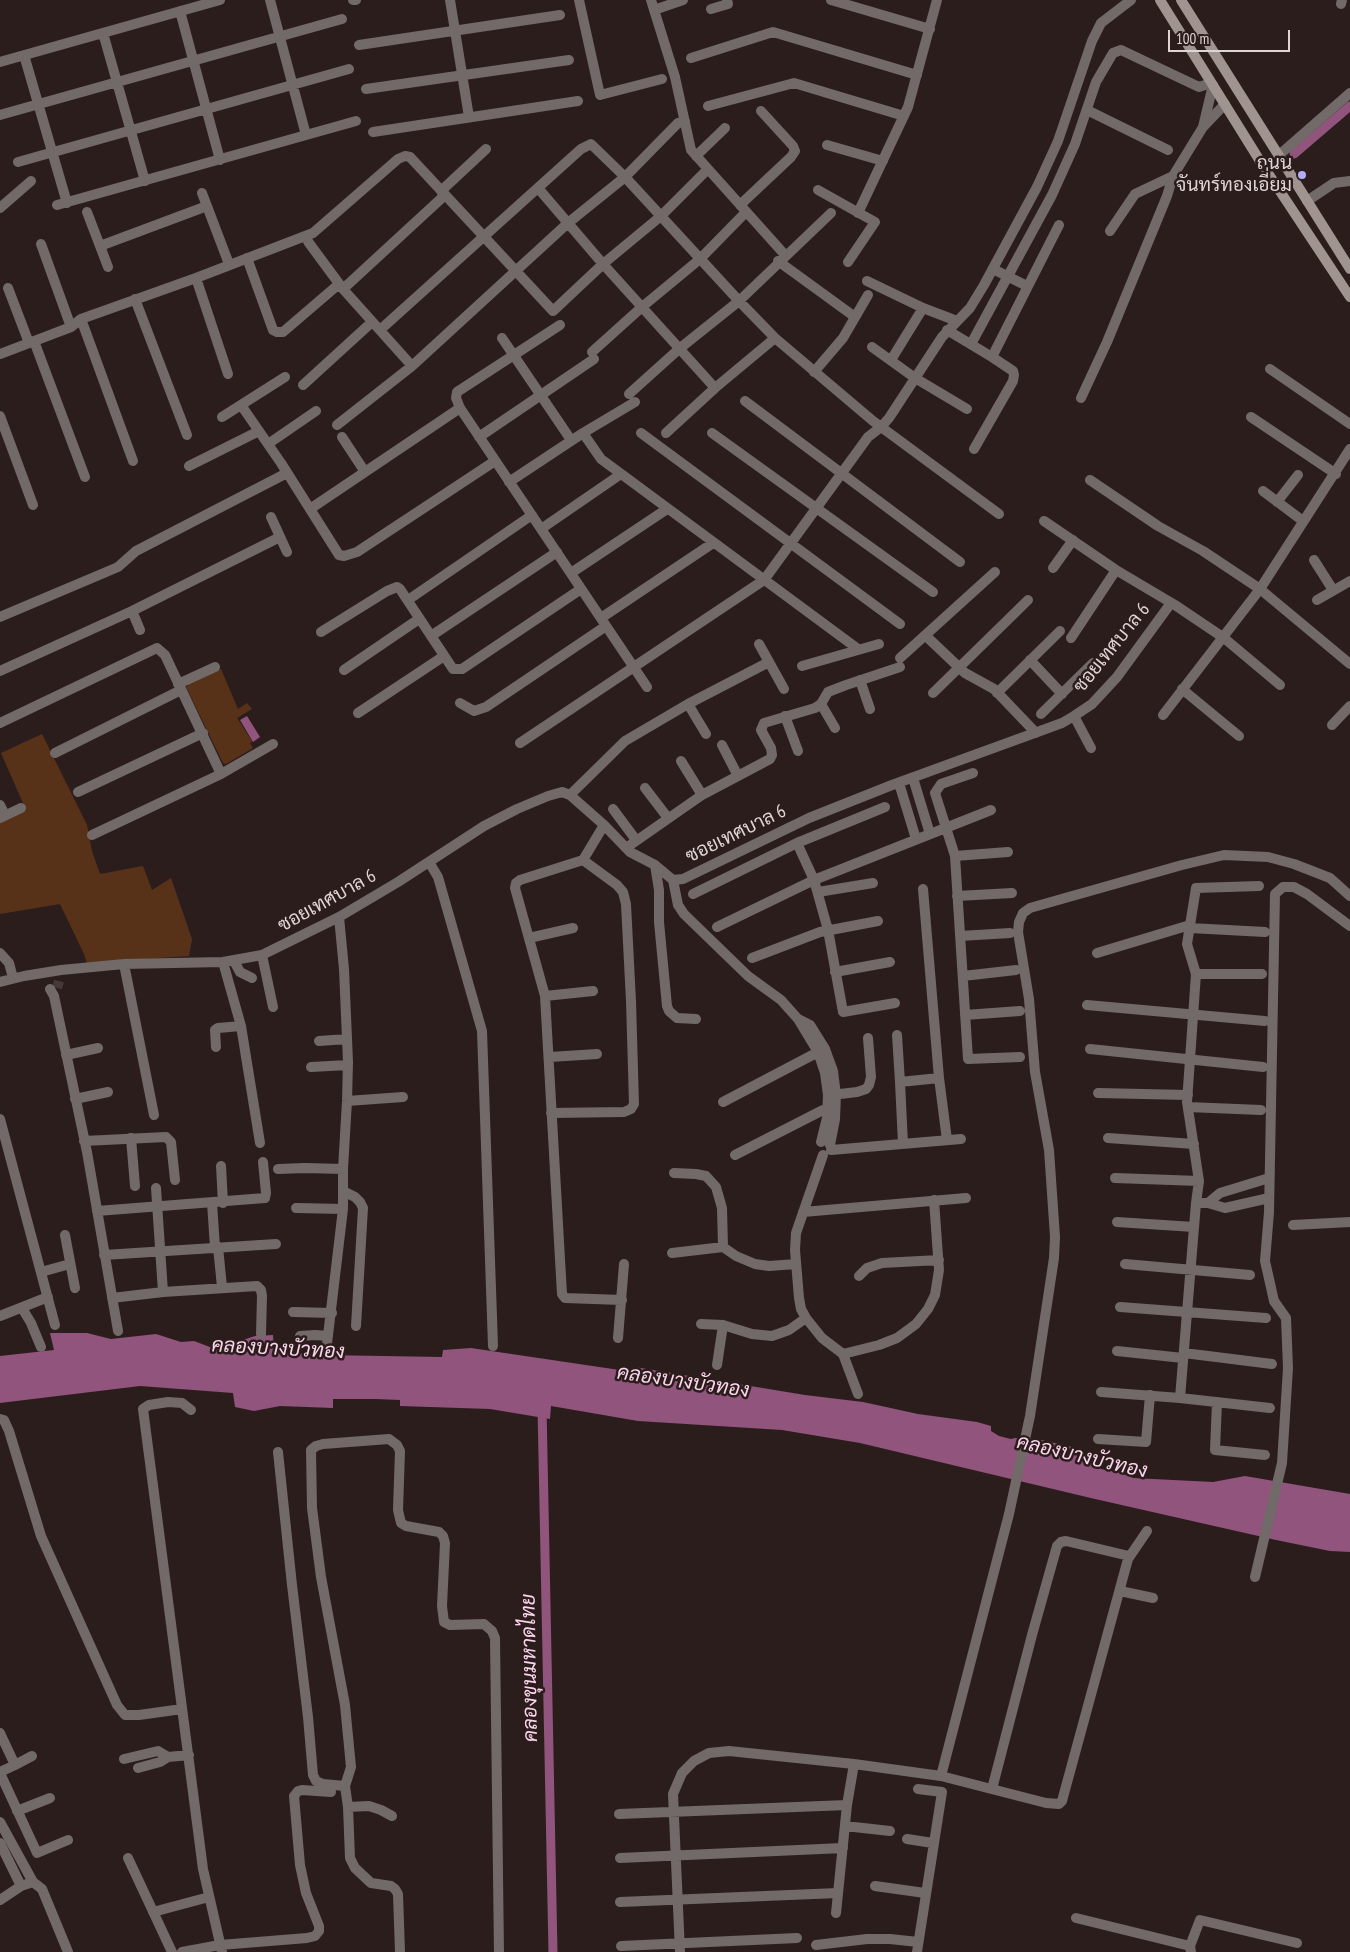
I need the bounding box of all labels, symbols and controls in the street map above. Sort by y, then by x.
scale bar [1170,20,1292,52]
text: 100 m [1176,29,1209,48]
place label: ถนน จันทร์ทองเอี่ยม [1176,153,1292,197]
marker: ถนน จันทร์ทองเอี่ยม [1296,169,1308,181]
street label: ซอยเทศบาล 6 [1069,599,1155,697]
street label: ซอยเทศบาล 6 [682,800,790,868]
street label: ซอยเทศบาล 6 [274,865,380,937]
water label: คลองบางบัวทอง [211,1334,345,1364]
water label: คลองบางบัวทอง [615,1361,751,1403]
water label: คลองบางบัวทอง [1014,1430,1150,1484]
water label: คลองขุนมหาดไทย [517,1594,543,1742]

